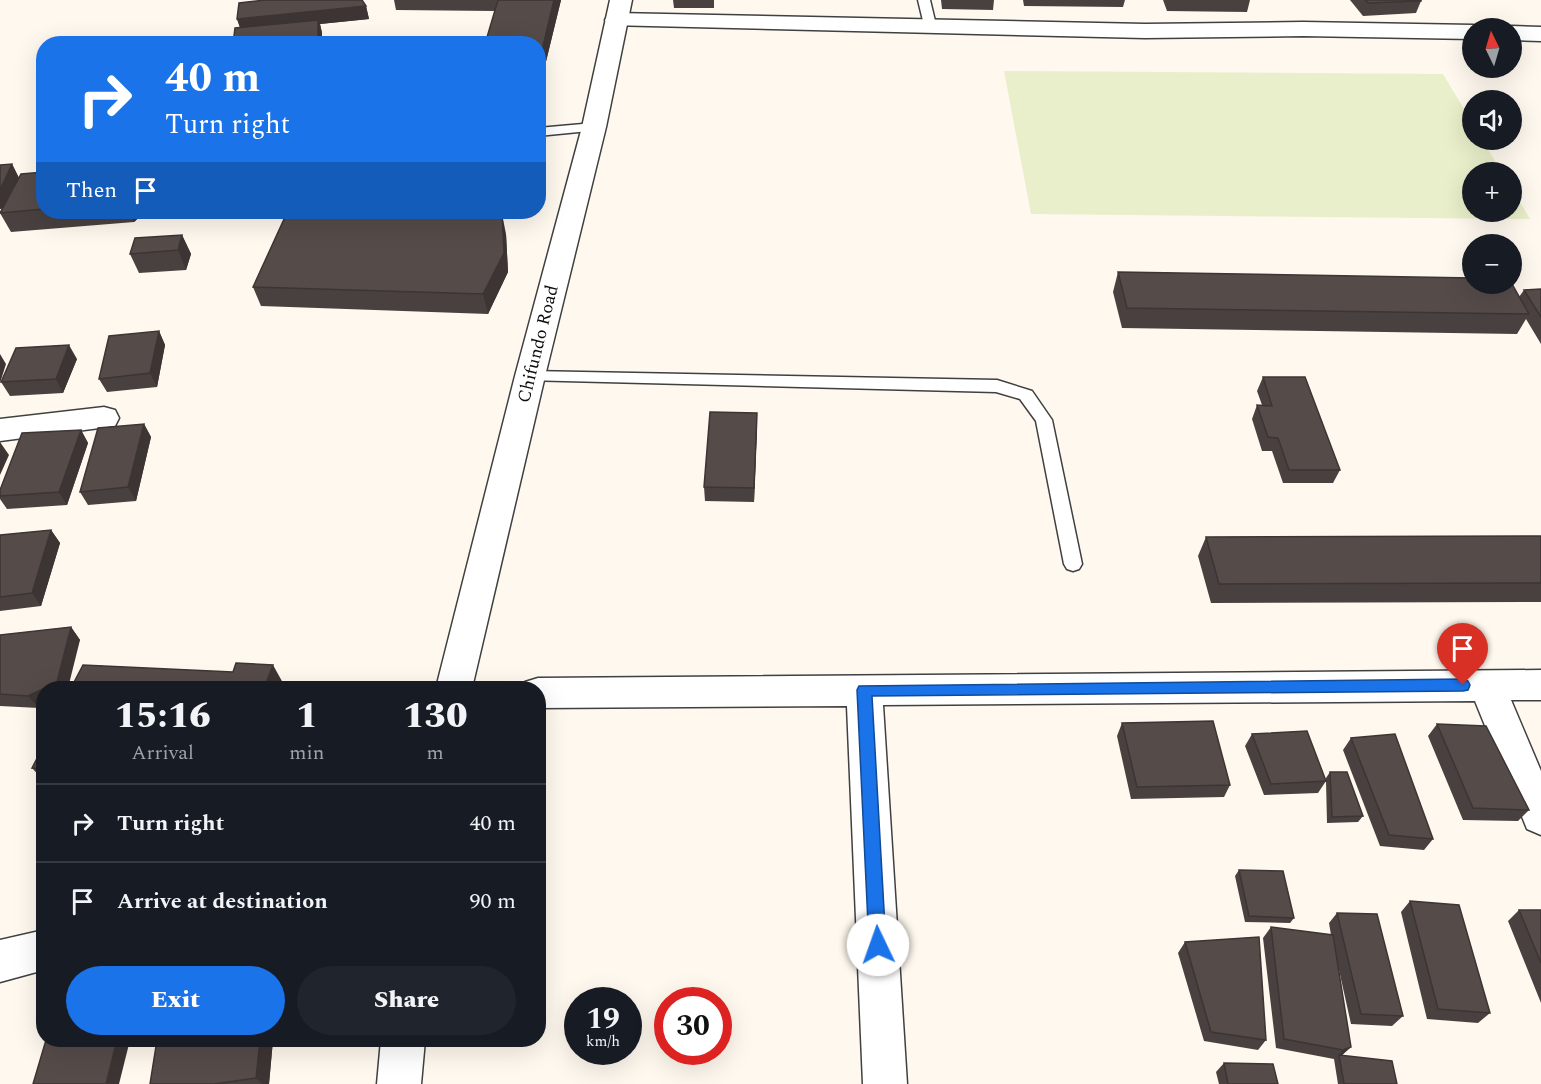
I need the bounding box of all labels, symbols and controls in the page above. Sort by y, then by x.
north arrow [1462,18,1522,78]
map controls [1462,18,1522,294]
text: 40 m [165,47,260,110]
icon: right [66,60,144,138]
button: sound [1462,90,1522,150]
text: Turn right [165,104,290,146]
button: + [1462,162,1522,222]
text: Then [66,174,117,207]
icon: arrive [129,174,162,207]
button: − [1462,234,1522,294]
street label: Chifundo Road [510,282,566,406]
pin [1437,623,1488,685]
icon: arrive [1446,632,1479,665]
text: 15:16 [114,689,211,744]
text: 1 [296,689,318,744]
text: 130 [403,689,468,744]
text: Arrival [132,738,194,768]
text: min [289,738,324,768]
text: m [427,738,444,768]
icon: right [66,807,99,840]
text: Turn right [117,807,224,840]
text: 40 m [470,807,516,840]
icon: arrive [66,885,99,918]
text: Arrive at destination [117,885,328,918]
text: 90 m [470,885,516,918]
position arrow [846,913,910,977]
button: Exit [66,966,285,1035]
button: Share [297,966,516,1035]
speed limit sign: 30 [654,987,732,1065]
text: 19 [586,996,620,1042]
text: km/h [586,1030,620,1053]

